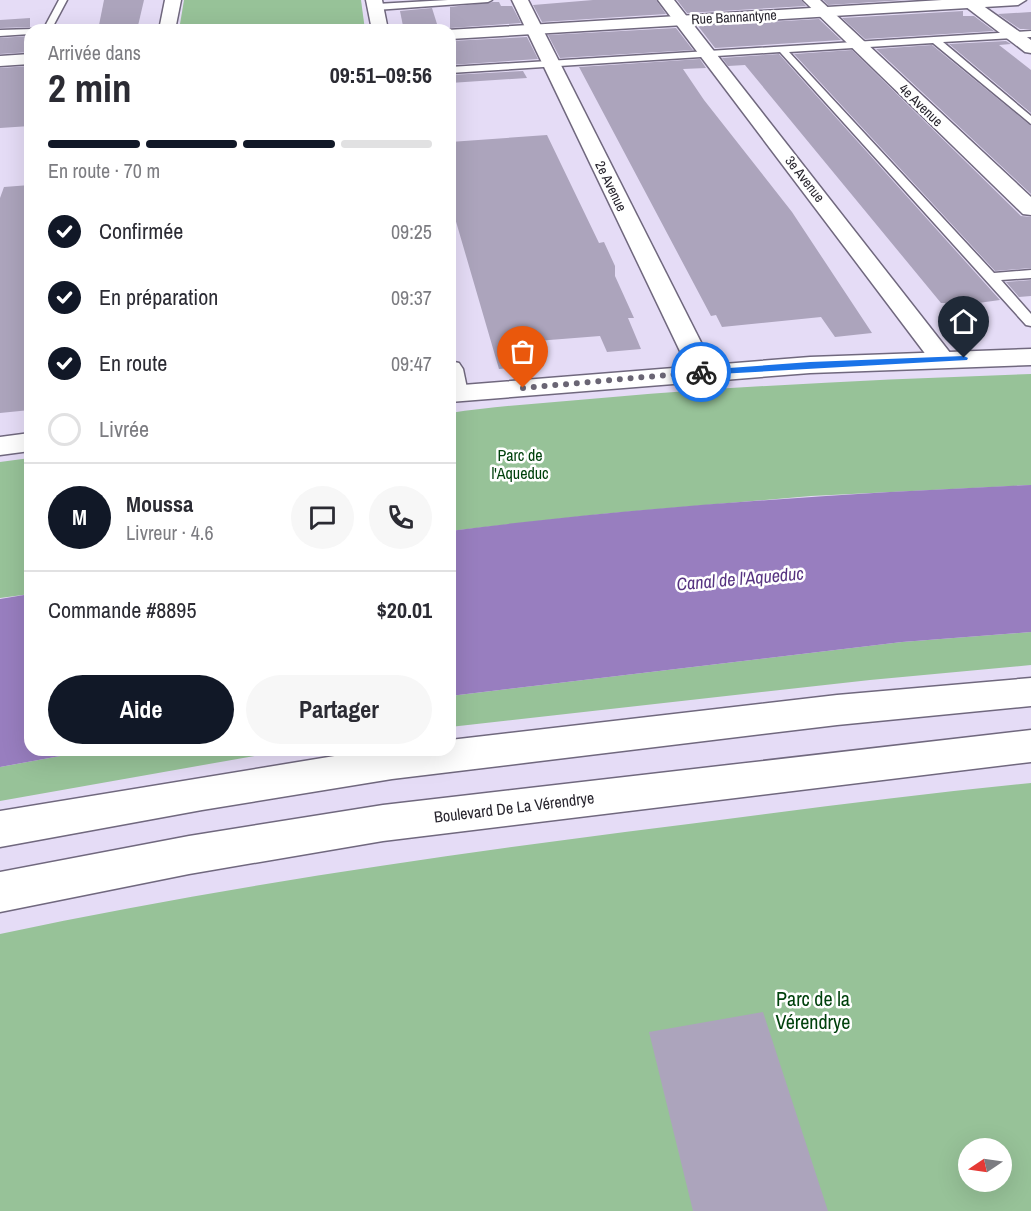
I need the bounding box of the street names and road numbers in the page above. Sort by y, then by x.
street label: Rue Bannantyne [691,6,777,28]
street label: 4e Avenue [895,80,947,130]
street label: 3e Avenue [781,152,829,206]
street label: 2e Avenue [591,158,631,214]
street label: Boulevard De La Vérendrye [433,786,595,828]

